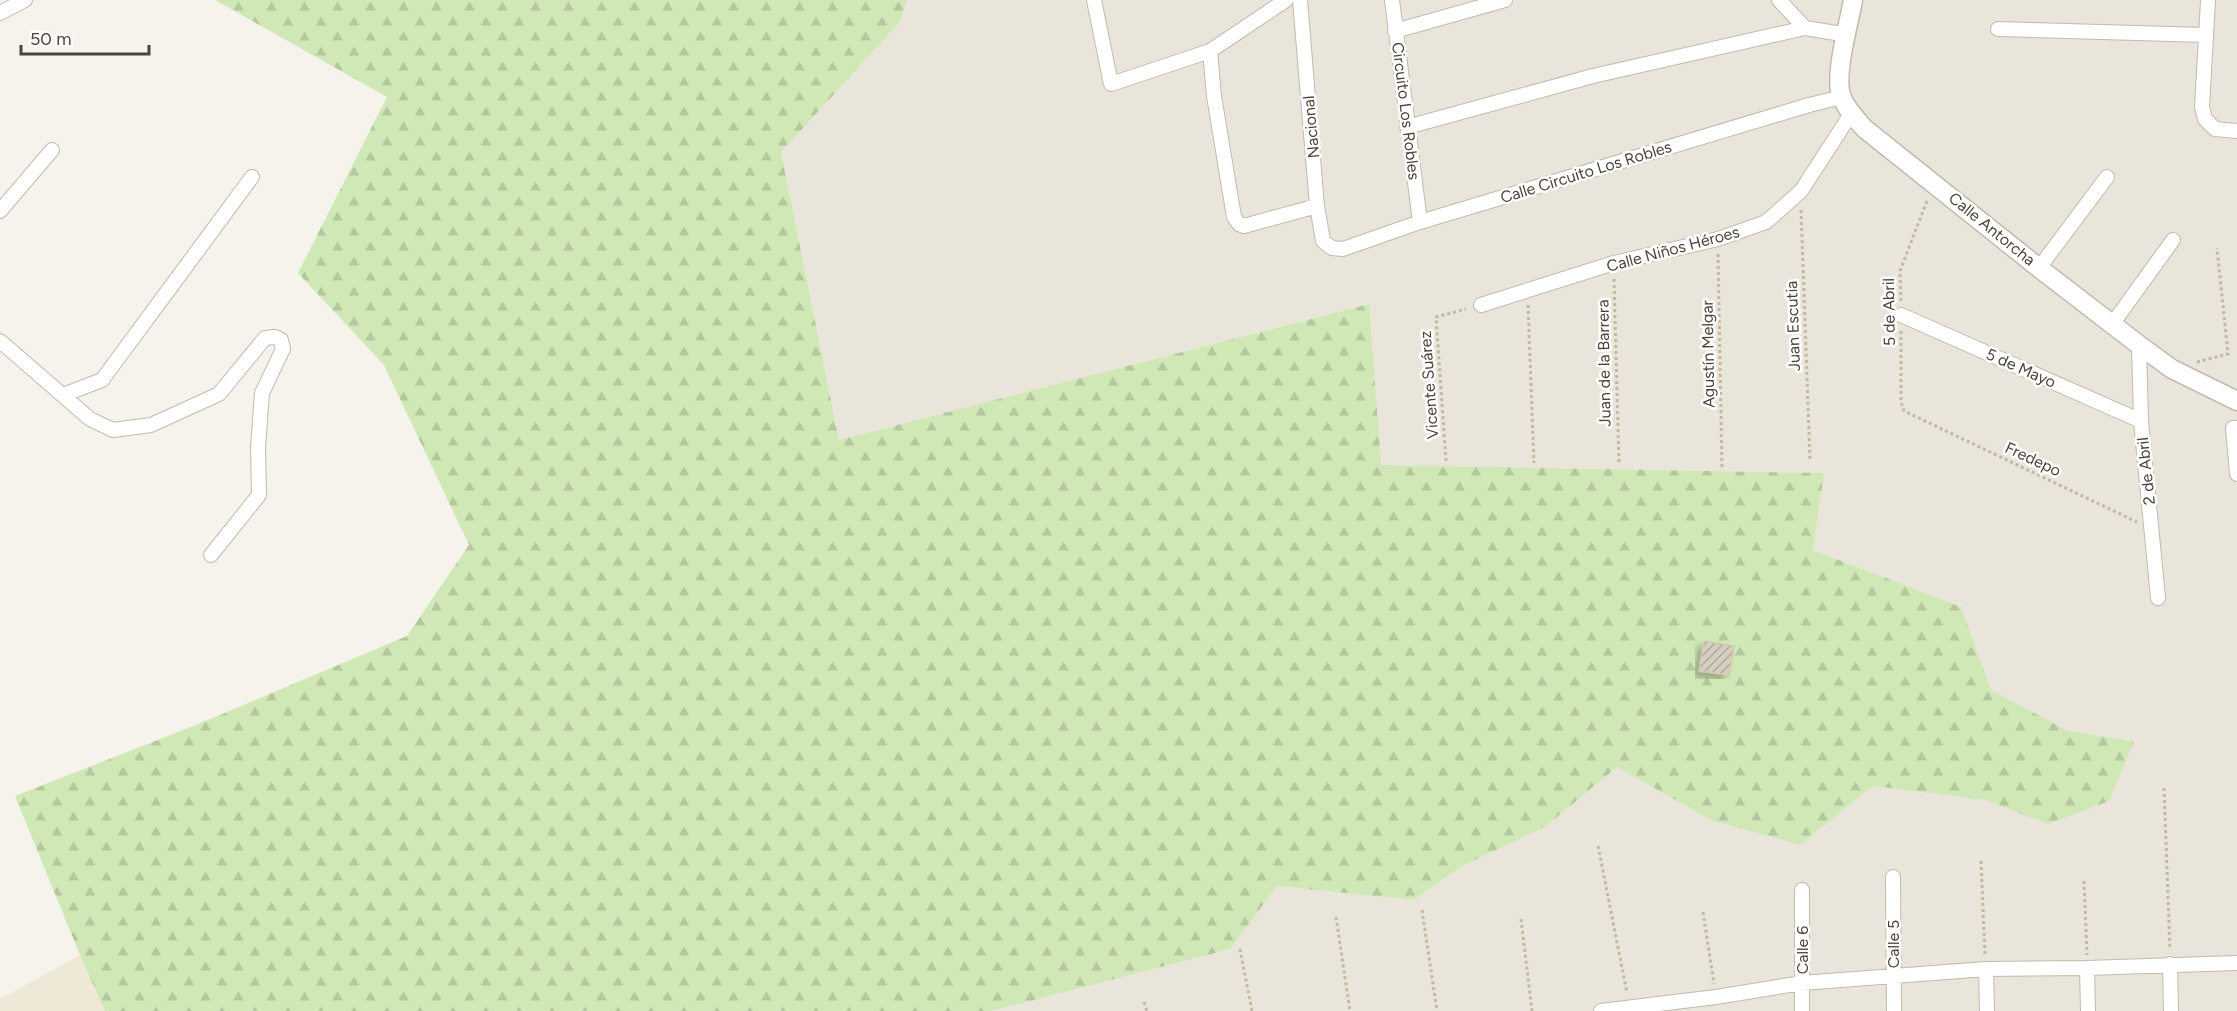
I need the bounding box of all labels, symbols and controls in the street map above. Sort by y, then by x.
scale bar [21,18,148,56]
text: 50 m [30,28,72,50]
street label: Circuito Los Robles [1388,41,1424,181]
street label: Nacional [1299,95,1323,159]
street label: Calle Circuito Los Robles [1498,137,1674,207]
street label: Calle Antorcha [1945,188,2039,270]
street label: Calle Niños Héroes [1604,222,1742,276]
street label: 5 de Abril [1879,278,1899,346]
street label: Juan Escutia [1782,280,1804,372]
street label: Juan de la Barrera [1593,299,1615,427]
street label: Agustín Melgar [1698,299,1718,408]
street label: Vicente Suárez [1416,330,1442,440]
street label: 5 de Mayo [1983,344,2059,392]
street label: 2 de Abril [2133,436,2159,506]
street label: Fredepo [2002,438,2064,480]
street label: Calle 5 [1884,920,1903,968]
street label: Calle 6 [1793,926,1812,974]

